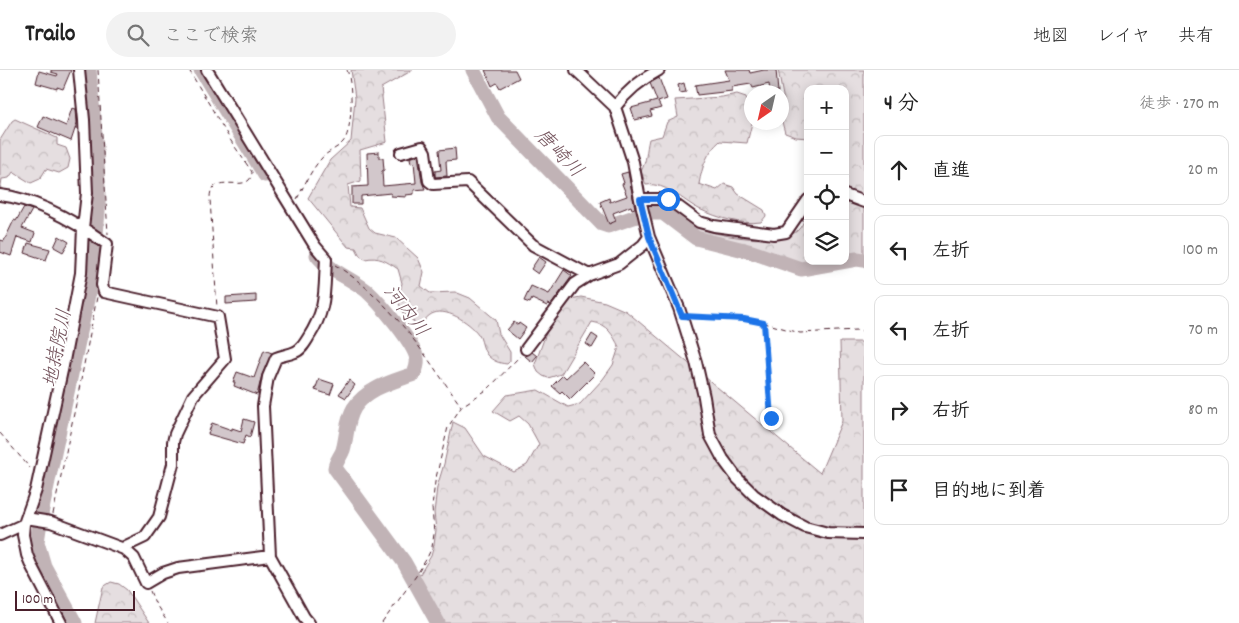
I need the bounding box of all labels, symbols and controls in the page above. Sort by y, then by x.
search box [106,12,456,57]
text: Trailo [25,18,76,52]
icon: search [124,21,152,49]
text: ここで検索 [164,24,259,51]
text: 地図 [1033,25,1069,50]
text: レイヤ [1097,25,1150,50]
text: 共有 [1178,25,1214,50]
north arrow [744,85,789,130]
map controls [804,85,849,265]
button: + [804,85,849,130]
text: 4 分 [884,90,919,120]
text: 徒歩 · 270 m [1140,93,1219,116]
water label: 唐崎川 [527,123,589,185]
button: − [804,130,849,175]
icon: ahead [885,156,913,184]
text: 直進 [932,159,970,186]
text: 20 m [1188,159,1218,182]
button: locate [804,175,849,220]
route start [657,188,680,211]
button: layers [804,220,849,265]
icon: left [885,236,913,264]
text: 左折 [932,239,970,266]
text: 100 m [1182,239,1218,262]
water label: 河内川 [375,280,434,344]
water label: 地持院川 [38,307,80,391]
icon: left [885,316,913,344]
text: 左折 [932,319,970,346]
text: 70 m [1188,319,1218,342]
icon: right [885,396,913,424]
text: 右折 [932,399,970,426]
text: 80 m [1188,399,1218,422]
route end [760,407,783,430]
icon: arrive [885,476,913,504]
text: 目的地に到着 [932,479,1046,506]
scale bar [15,588,135,611]
text: 100 m [22,590,53,610]

